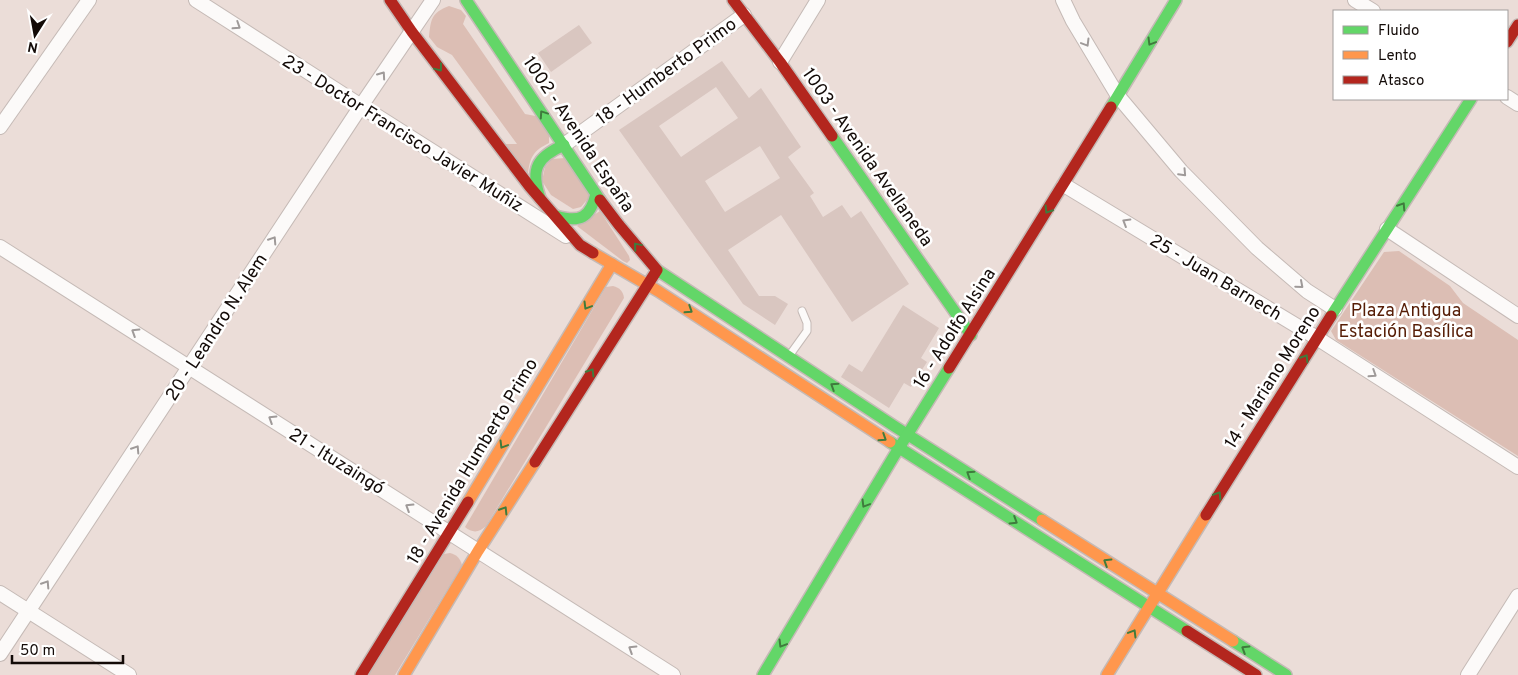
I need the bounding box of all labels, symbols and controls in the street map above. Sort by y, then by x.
north arrow [10,10,60,60]
legend [1333,10,1508,100]
street label: 18 - Humberto Primo [592,13,742,131]
one-way arrow [231,20,240,30]
text: Fluido [1378,22,1419,41]
one-way arrow [1147,36,1157,45]
text: N [26,37,39,56]
one-way arrow [1080,37,1089,46]
text: Lento [1378,47,1417,66]
street label: 23 - Doctor Francisco Javier Muñiz [277,50,527,218]
street label: 1002 - Avenida España [517,53,638,217]
one-way arrow [433,62,442,72]
street label: 1003 - Avenida Avellaneda [796,64,937,252]
one-way arrow [376,72,385,81]
text: Atasco [1378,72,1424,91]
one-way arrow [540,110,549,120]
one-way arrow [1177,167,1186,176]
one-way arrow [1395,202,1405,211]
one-way arrow [1045,205,1055,214]
one-way arrow [1122,219,1131,229]
street label: 25 - Juan Barnech [1145,230,1285,327]
one-way arrow [267,236,276,245]
one-way arrow [634,243,643,252]
street label: 20 - Leandro N. Alem [161,250,274,406]
street label: 16 - Adolfo Alsina [909,264,1002,393]
one-way arrow [1295,279,1304,288]
one-way arrow [583,300,593,309]
park label: Plaza Antigua Estación Basílica [1338,300,1474,344]
street label: 14 - Mariano Moreno [1220,302,1326,453]
one-way arrow [683,304,692,314]
one-way arrow [131,329,140,338]
one-way arrow [1298,354,1308,363]
street label: 18 - Avenida Humberto Primo [403,355,544,569]
one-way arrow [1367,368,1377,377]
one-way arrow [585,369,595,378]
one-way arrow [830,383,840,392]
one-way arrow [268,416,277,426]
street label: 21 - Ituzaingó [284,424,388,501]
one-way arrow [878,431,887,441]
one-way arrow [500,439,510,448]
one-way arrow [129,445,139,454]
one-way arrow [967,471,976,481]
one-way arrow [1212,492,1222,501]
one-way arrow [862,499,872,508]
one-way arrow [405,503,414,513]
one-way arrow [498,506,507,515]
one-way arrow [1009,515,1018,524]
one-way arrow [1104,558,1113,568]
one-way arrow [40,581,49,590]
one-way arrow [1126,630,1136,639]
scale bar [12,632,124,664]
one-way arrow [778,638,788,647]
text: 50 m [20,642,55,661]
one-way arrow [628,646,638,655]
one-way arrow [1241,646,1250,655]

